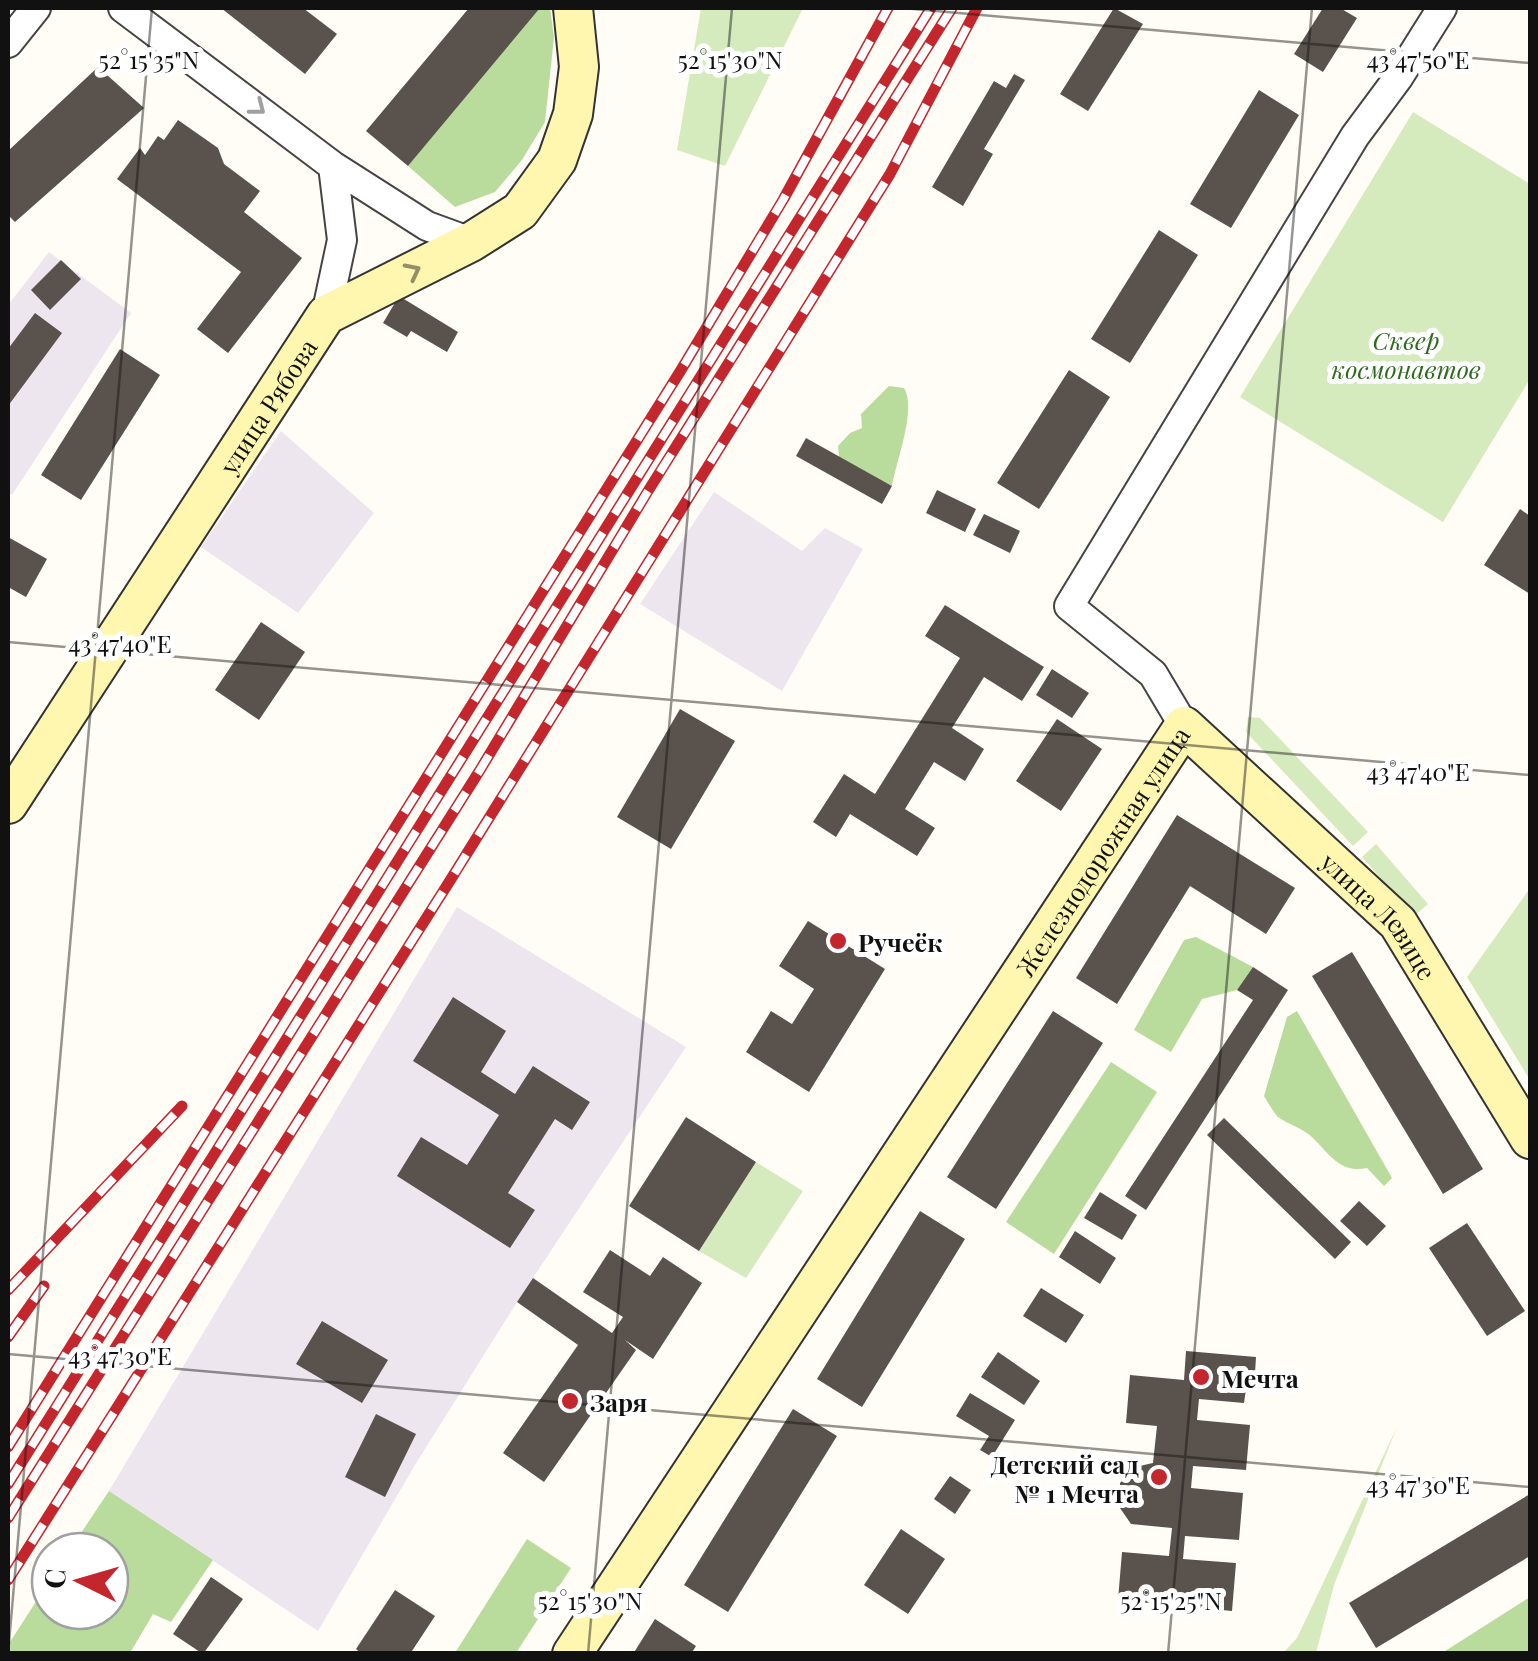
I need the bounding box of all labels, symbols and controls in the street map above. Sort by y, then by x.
text: 52°15'35"N [99,42,199,75]
text: 52°15'30"N [677,42,783,75]
text: 43°47'50"E [1366,42,1470,75]
one-way arrow [247,96,265,113]
one-way arrow [403,263,421,283]
park label: Сквер космонавтов [1331,323,1481,385]
street label: улица Рябова [210,331,323,481]
text: 43°47'40"E [68,626,172,659]
street label: Железнодорожная улица [1007,719,1196,982]
text: 43°47'40"E [1366,754,1470,787]
street label: улица Левице [1314,844,1445,985]
place label: Ручеёк [858,925,943,958]
marker: Ручеёк [827,930,849,952]
text: 43°47'30"E [68,1338,172,1371]
place label: Мечта [1221,1361,1299,1394]
marker: Мечта [1190,1366,1212,1388]
place label: Заря [590,1385,647,1418]
marker: Заря [559,1390,581,1412]
place label: Детский сад № 1 Мечта [991,1447,1139,1509]
marker: Детский сад № 1 Мечта [1148,1466,1170,1488]
text: 43°47'30"E [1366,1467,1470,1500]
north arrow [30,1531,130,1631]
text: С [34,1567,73,1590]
text: 52°15'30"N [537,1583,643,1616]
text: 52°15'25"N [1120,1583,1222,1616]

